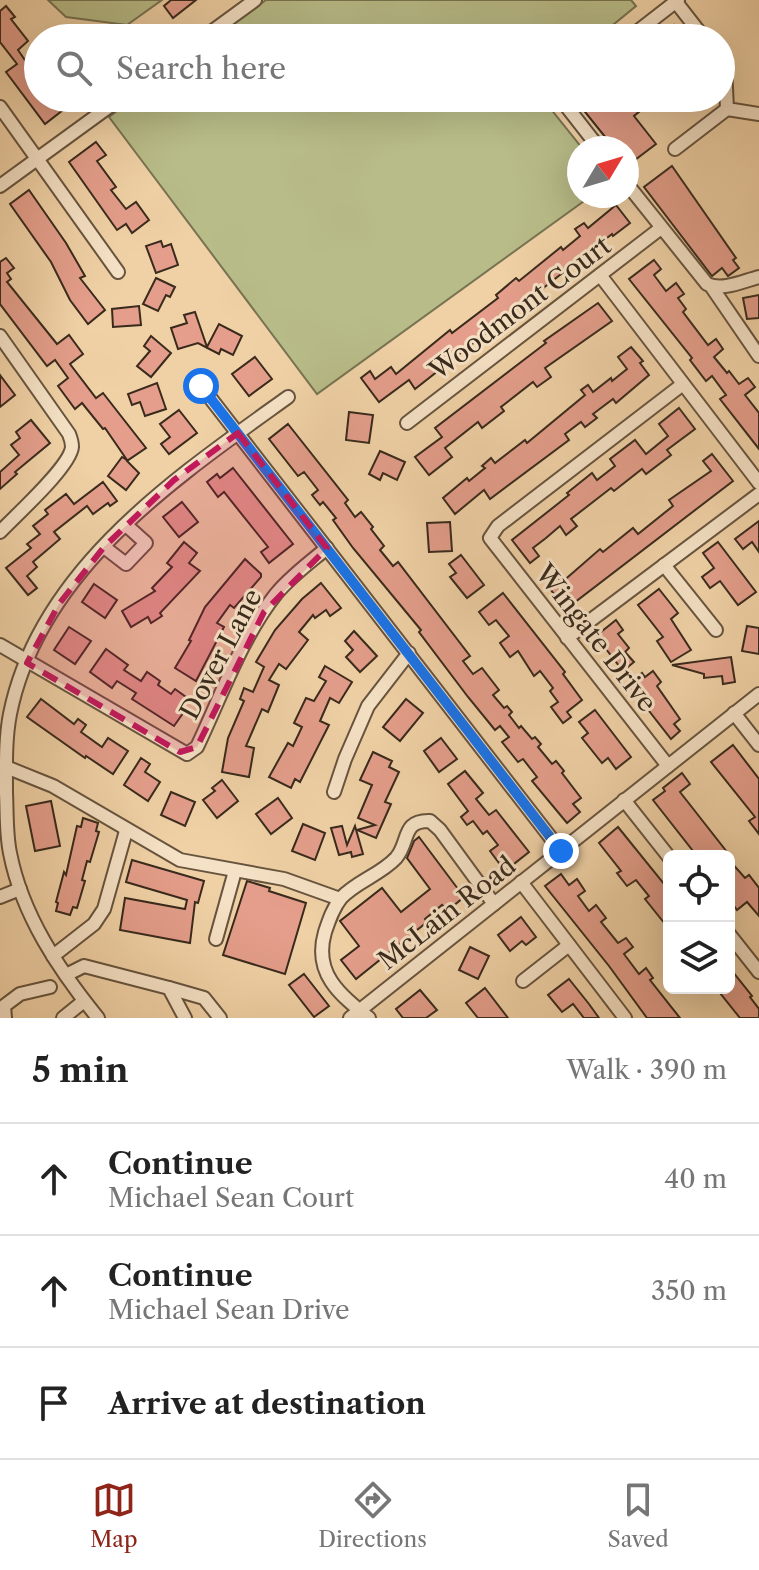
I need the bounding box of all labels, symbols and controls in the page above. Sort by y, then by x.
search box [24,24,735,112]
icon: search [52,46,96,90]
text: Search here [116,50,286,87]
north arrow [567,136,639,208]
street label: Woodmont Court [422,229,618,387]
route start [183,368,219,404]
street label: Wingate Drive [528,557,663,718]
street label: Dover Lane [173,583,269,725]
route end [543,833,579,869]
street label: McLain Road [372,849,522,977]
map controls [663,850,735,994]
button: locate [663,850,735,922]
button: layers [663,922,735,994]
text: 5 min [32,1049,129,1091]
text: Walk · 390 m [567,1054,727,1086]
text: Continue [108,1145,253,1182]
icon: ahead [32,1157,76,1201]
text: 40 m [664,1163,727,1195]
text: Michael Sean Court [108,1182,354,1214]
text: Continue [108,1257,253,1294]
icon: ahead [32,1269,76,1313]
text: 350 m [651,1275,727,1307]
text: Michael Sean Drive [108,1294,350,1326]
icon: arrive [32,1381,76,1425]
text: Arrive at destination [108,1385,426,1422]
tab: Map [90,1478,138,1553]
tab: Directions [318,1478,427,1553]
tab: Saved [608,1478,669,1553]

